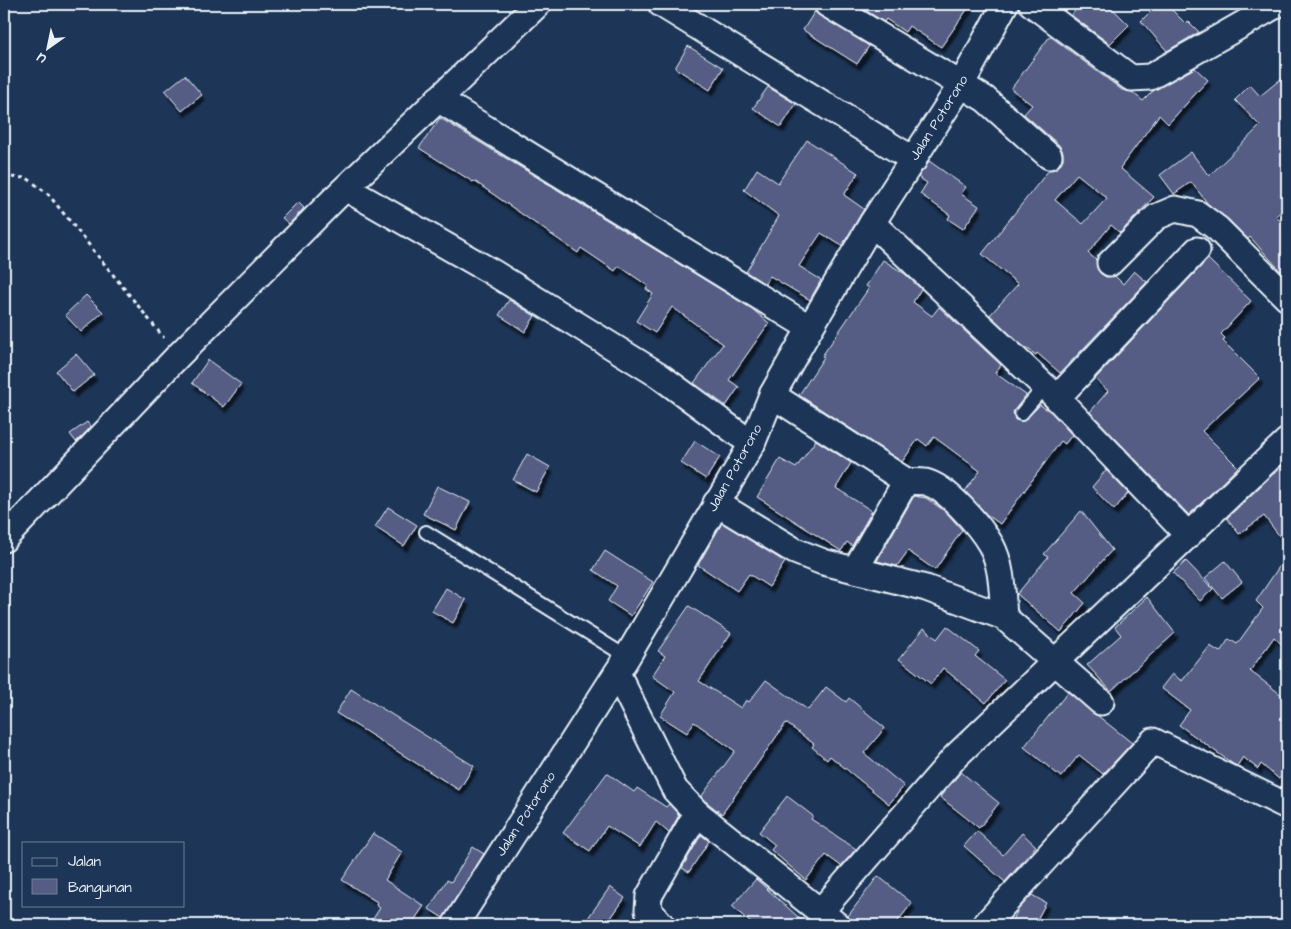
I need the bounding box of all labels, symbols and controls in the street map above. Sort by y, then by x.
north arrow [22,22,72,72]
text: U [33,47,50,69]
street label: Jalan Potorono [905,71,973,165]
street label: Jalan Potorono [703,421,767,515]
street label: Jalan Potorono [491,768,561,860]
legend [22,842,185,906]
text: Jalan [68,851,102,872]
text: Bangunan [68,877,132,899]

